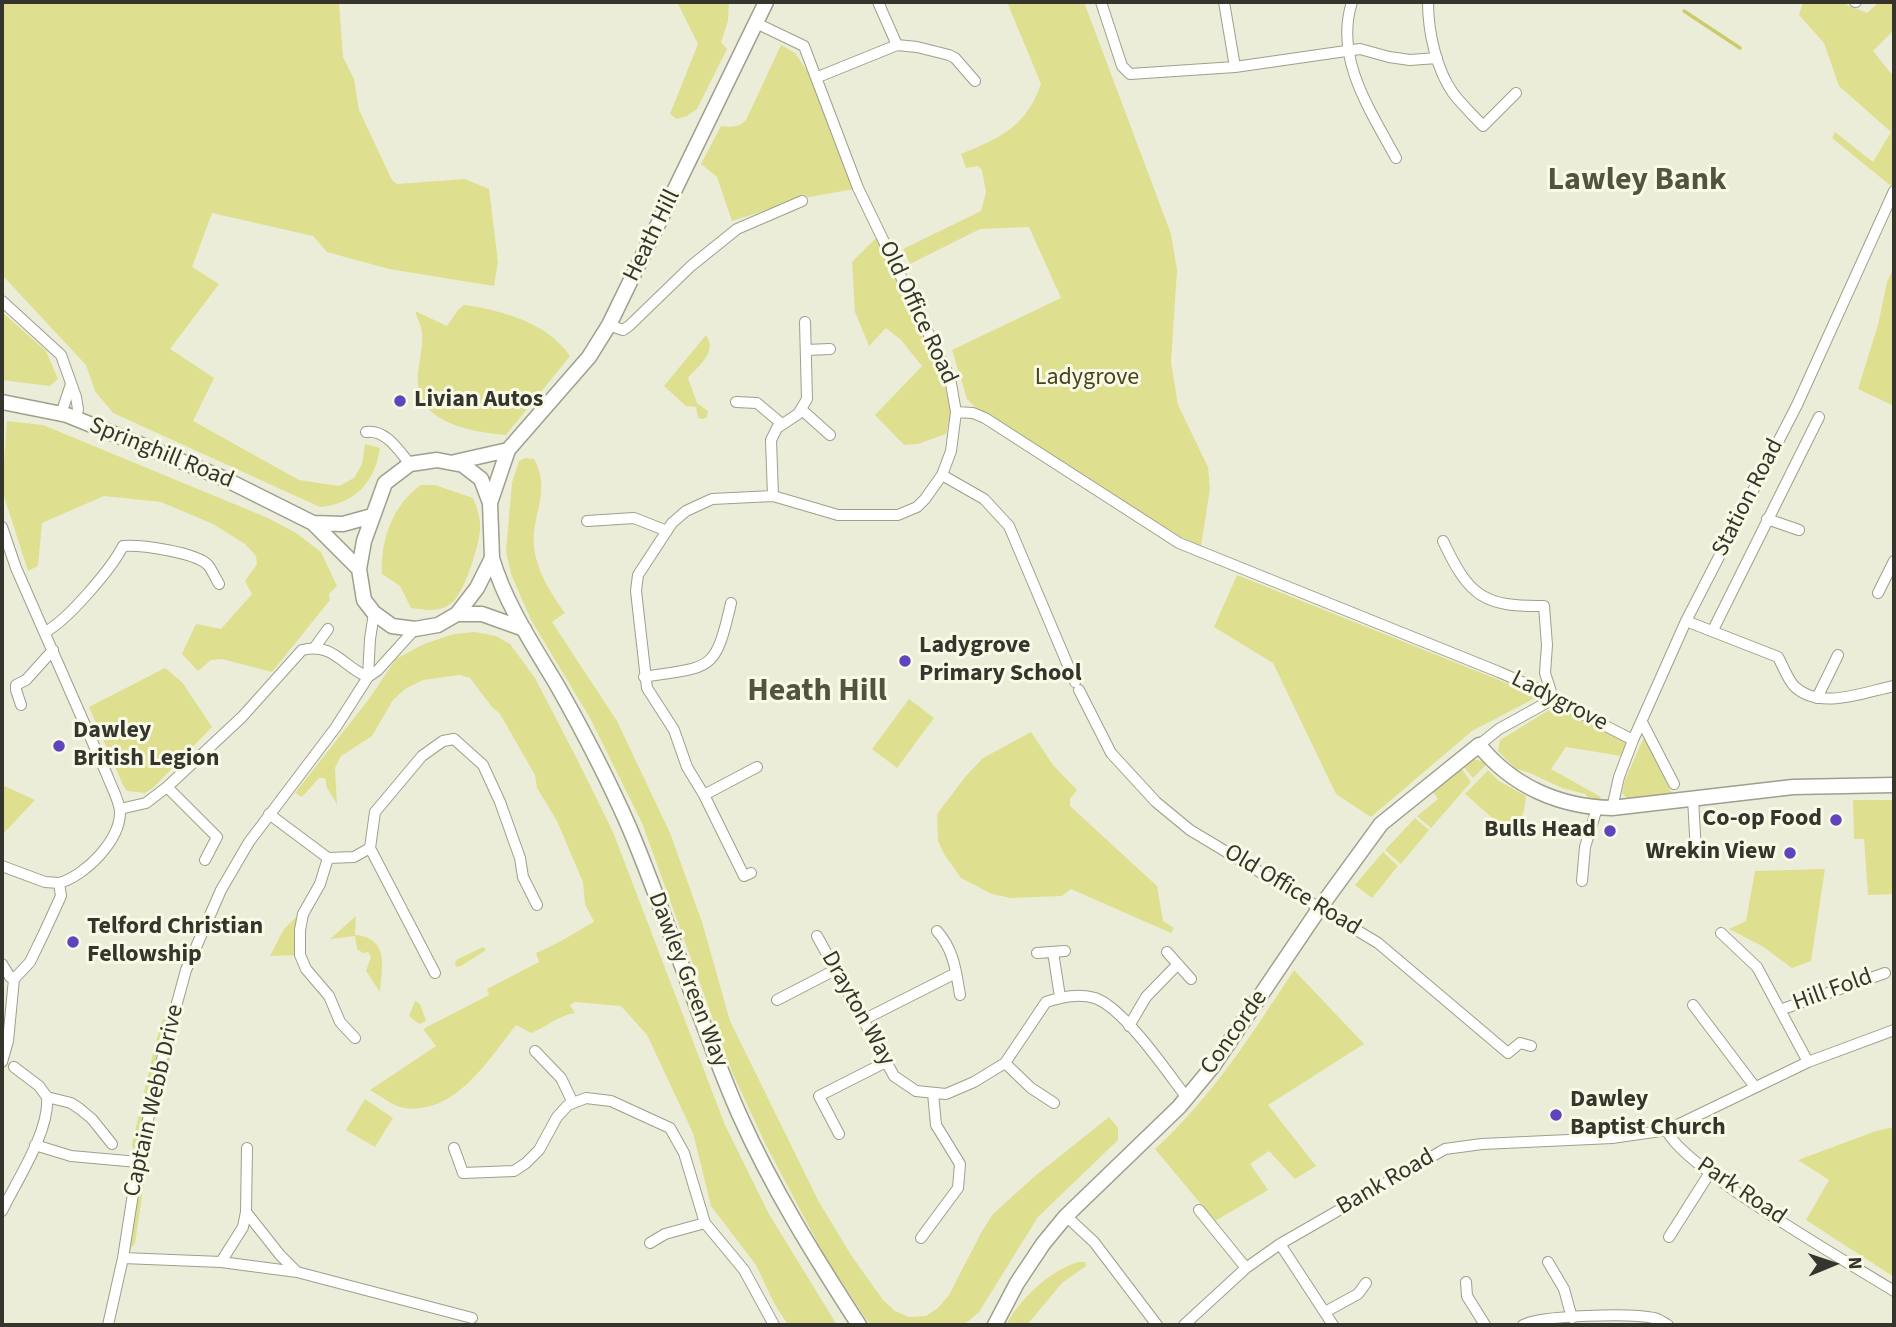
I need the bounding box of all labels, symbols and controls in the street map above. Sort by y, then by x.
district label: Lawley Bank [1548,163,1726,201]
street label: Heath Hill [618,185,688,287]
street label: Old Office Road [871,237,963,389]
park label: Ladygrove [1035,365,1139,393]
place label: Livian Autos [414,387,543,415]
marker: Livian Autos [392,393,408,409]
street label: Springhill Road [85,412,237,496]
street label: Station Road [1707,434,1791,562]
place label: Ladygrove Primary School [919,633,1082,689]
marker: Ladygrove Primary School [897,653,913,669]
street label: Ladygrove [1506,665,1612,739]
district label: Heath Hill [747,674,887,712]
place label: Dawley British Legion [73,718,219,774]
marker: Dawley British Legion [51,738,67,754]
place label: Co-op Food [1702,806,1822,834]
marker: Co-op Food [1828,812,1844,828]
place label: Bulls Head [1484,817,1596,845]
marker: Bulls Head [1602,823,1618,839]
street label: Old Office Road [1218,839,1366,943]
place label: Wrekin View [1646,839,1776,867]
marker: Wrekin View [1782,845,1798,861]
street label: Dawley Green Way [640,889,734,1071]
place label: Telford Christian Fellowship [87,914,263,970]
marker: Telford Christian Fellowship [65,934,81,950]
street label: Drayton Way [814,947,900,1071]
street label: Hill Fold [1789,963,1877,1019]
street label: Concorde [1196,985,1274,1081]
street label: Captain Webb Drive [119,1002,191,1200]
place label: Dawley Baptist Church [1570,1087,1726,1143]
marker: Dawley Baptist Church [1548,1107,1564,1123]
street label: Bank Road [1332,1144,1440,1222]
street label: Park Road [1691,1152,1791,1232]
north arrow [1798,1229,1868,1299]
text: N [1841,1256,1868,1270]

